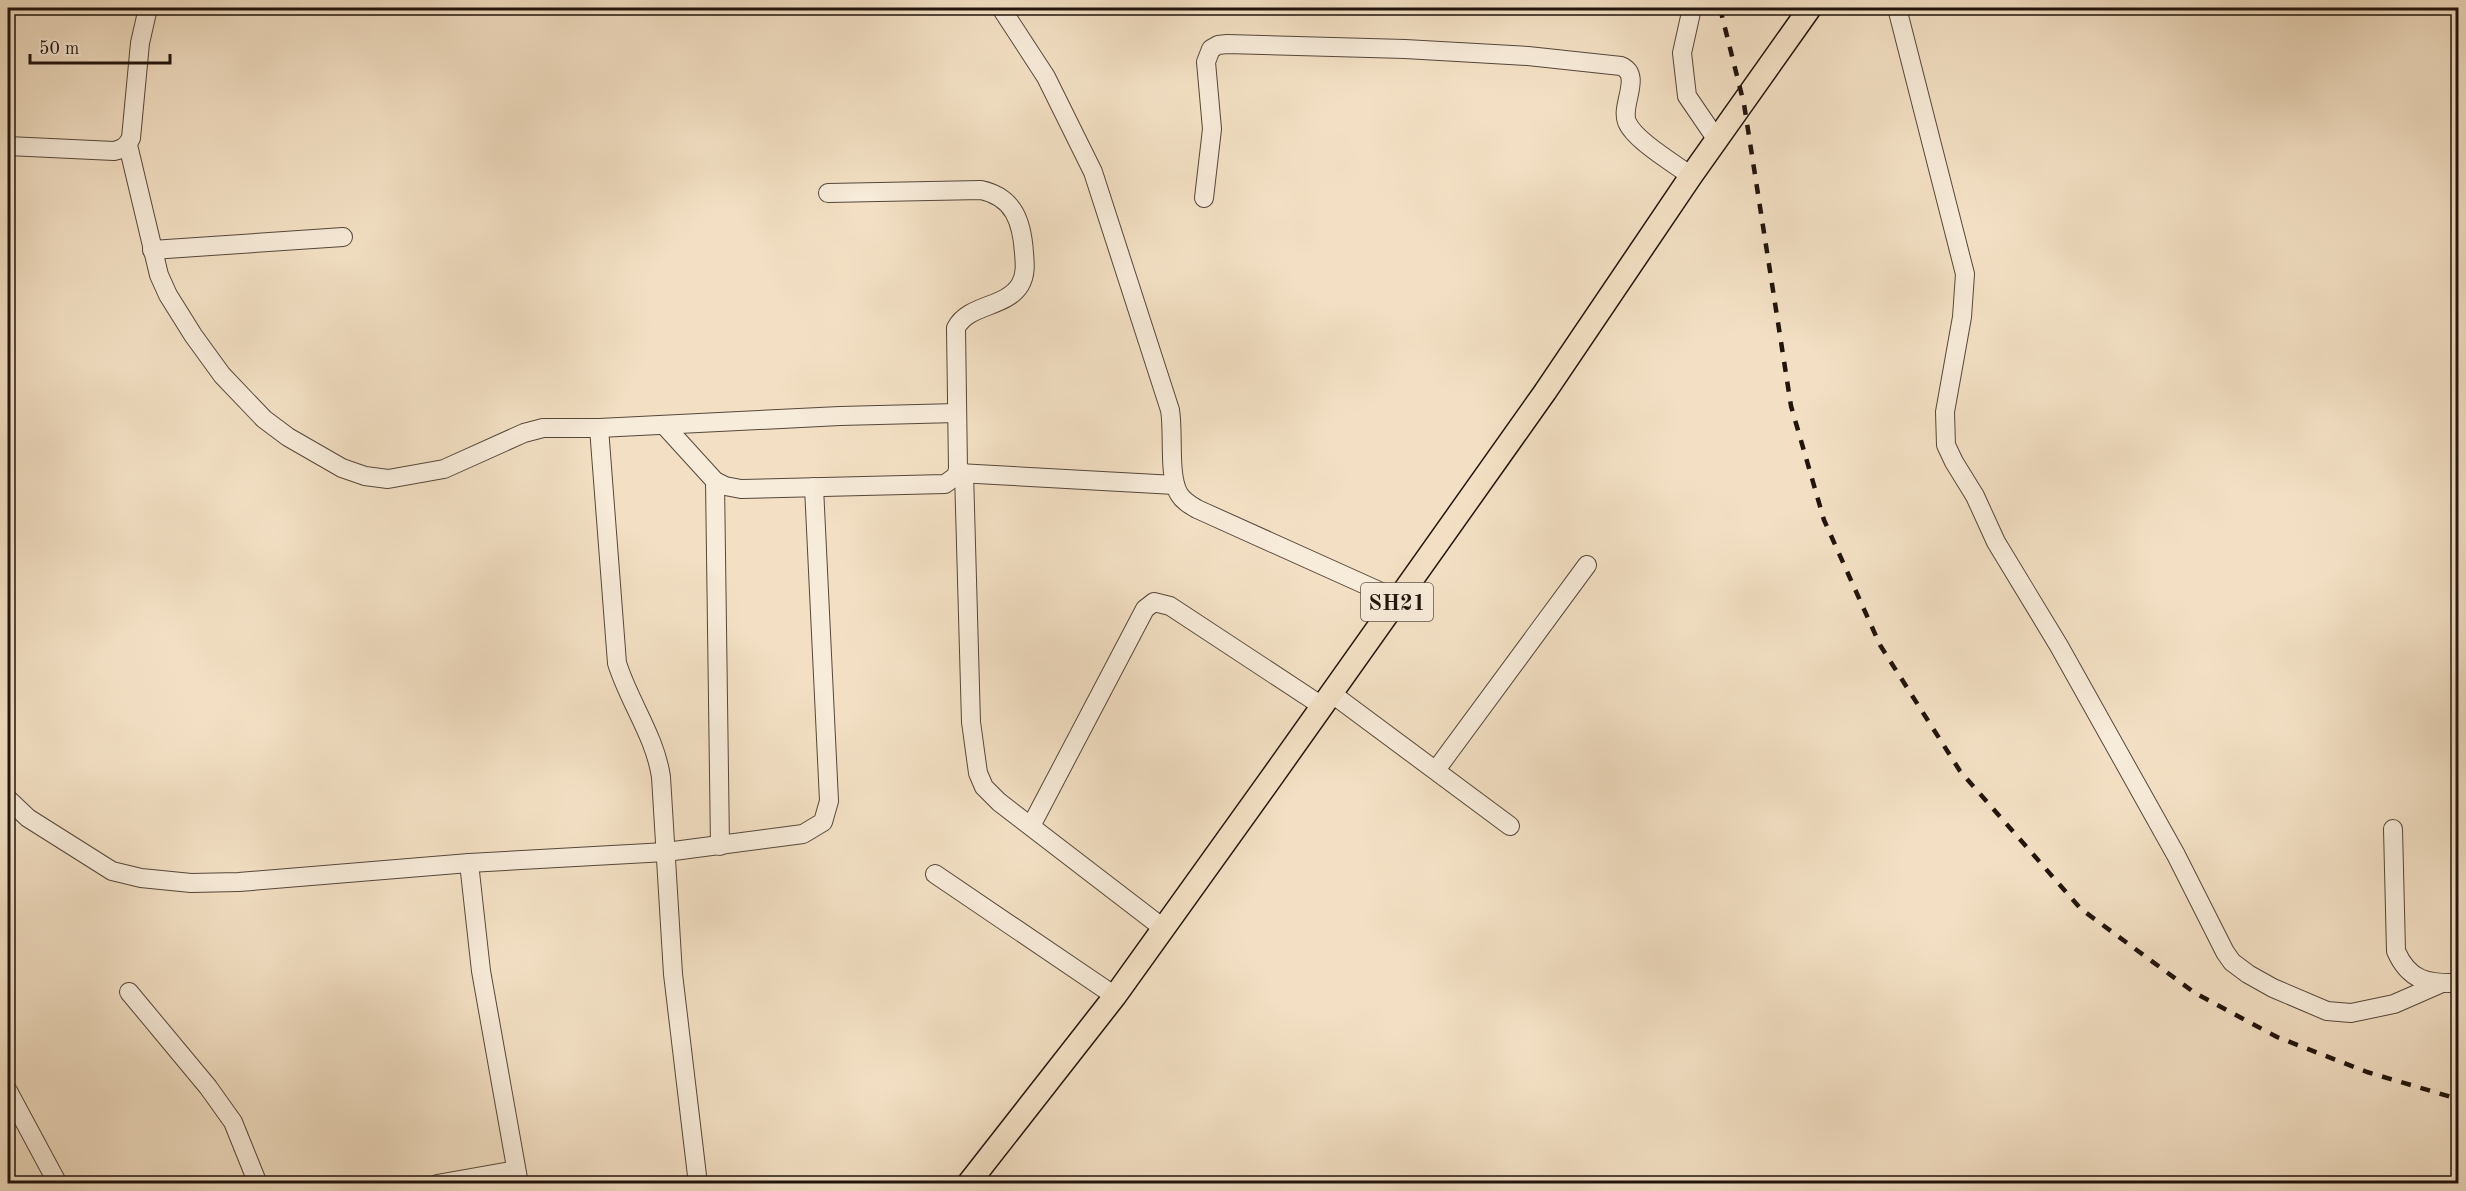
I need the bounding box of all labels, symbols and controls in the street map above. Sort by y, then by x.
scale bar [30,27,170,65]
text: 50 m [39,40,79,58]
road number: SH21 [1361,583,1433,621]

